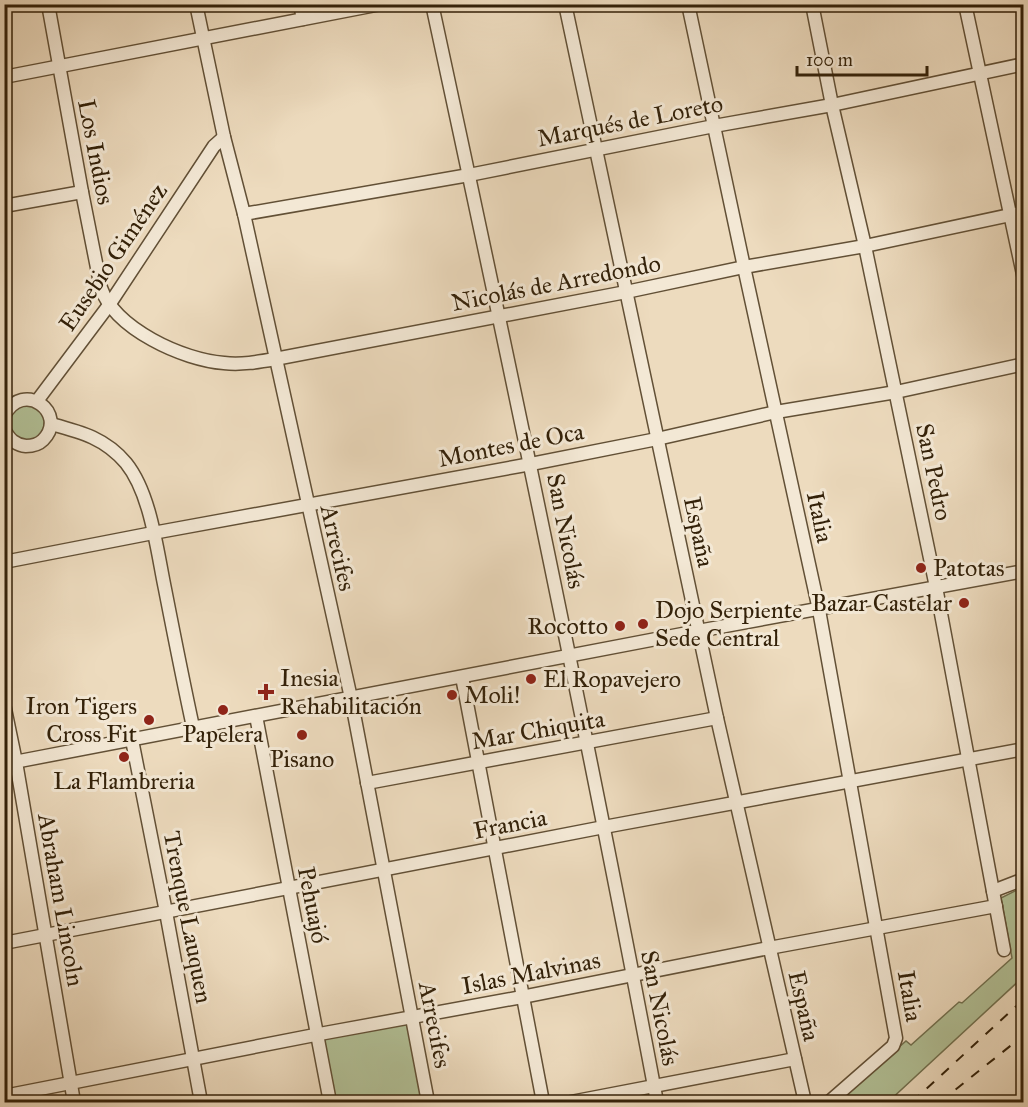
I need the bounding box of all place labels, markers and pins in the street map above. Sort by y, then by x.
place label: Patotas [933,553,1005,583]
marker: Patotas [914,561,928,575]
place label: Bazar Castelar [811,588,952,618]
place label: Dojo Serpiente Sede Central [655,595,802,653]
marker: Bazar Castelar [957,596,971,610]
place label: Rocotto [527,611,608,641]
marker: Dojo Serpiente Sede Central [636,617,650,631]
marker: Rocotto [613,619,627,633]
place label: Inesia Rehabilitación [280,663,422,721]
place label: El Ropavejero [543,664,681,694]
marker: El Ropavejero [524,672,538,686]
place label: Moli! [464,680,520,710]
marker: Inesia Rehabilitación [257,683,275,701]
marker: Moli! [445,688,459,702]
place label: Iron Tigers Cross Fit [25,691,138,749]
marker: Papelera [216,703,230,717]
marker: Iron Tigers Cross Fit [142,713,156,727]
place label: Papelera [183,719,264,749]
marker: Pisano [295,728,309,742]
place label: Pisano [270,744,334,774]
marker: La Flambreria [117,750,131,764]
place label: La Flambreria [53,766,196,796]

